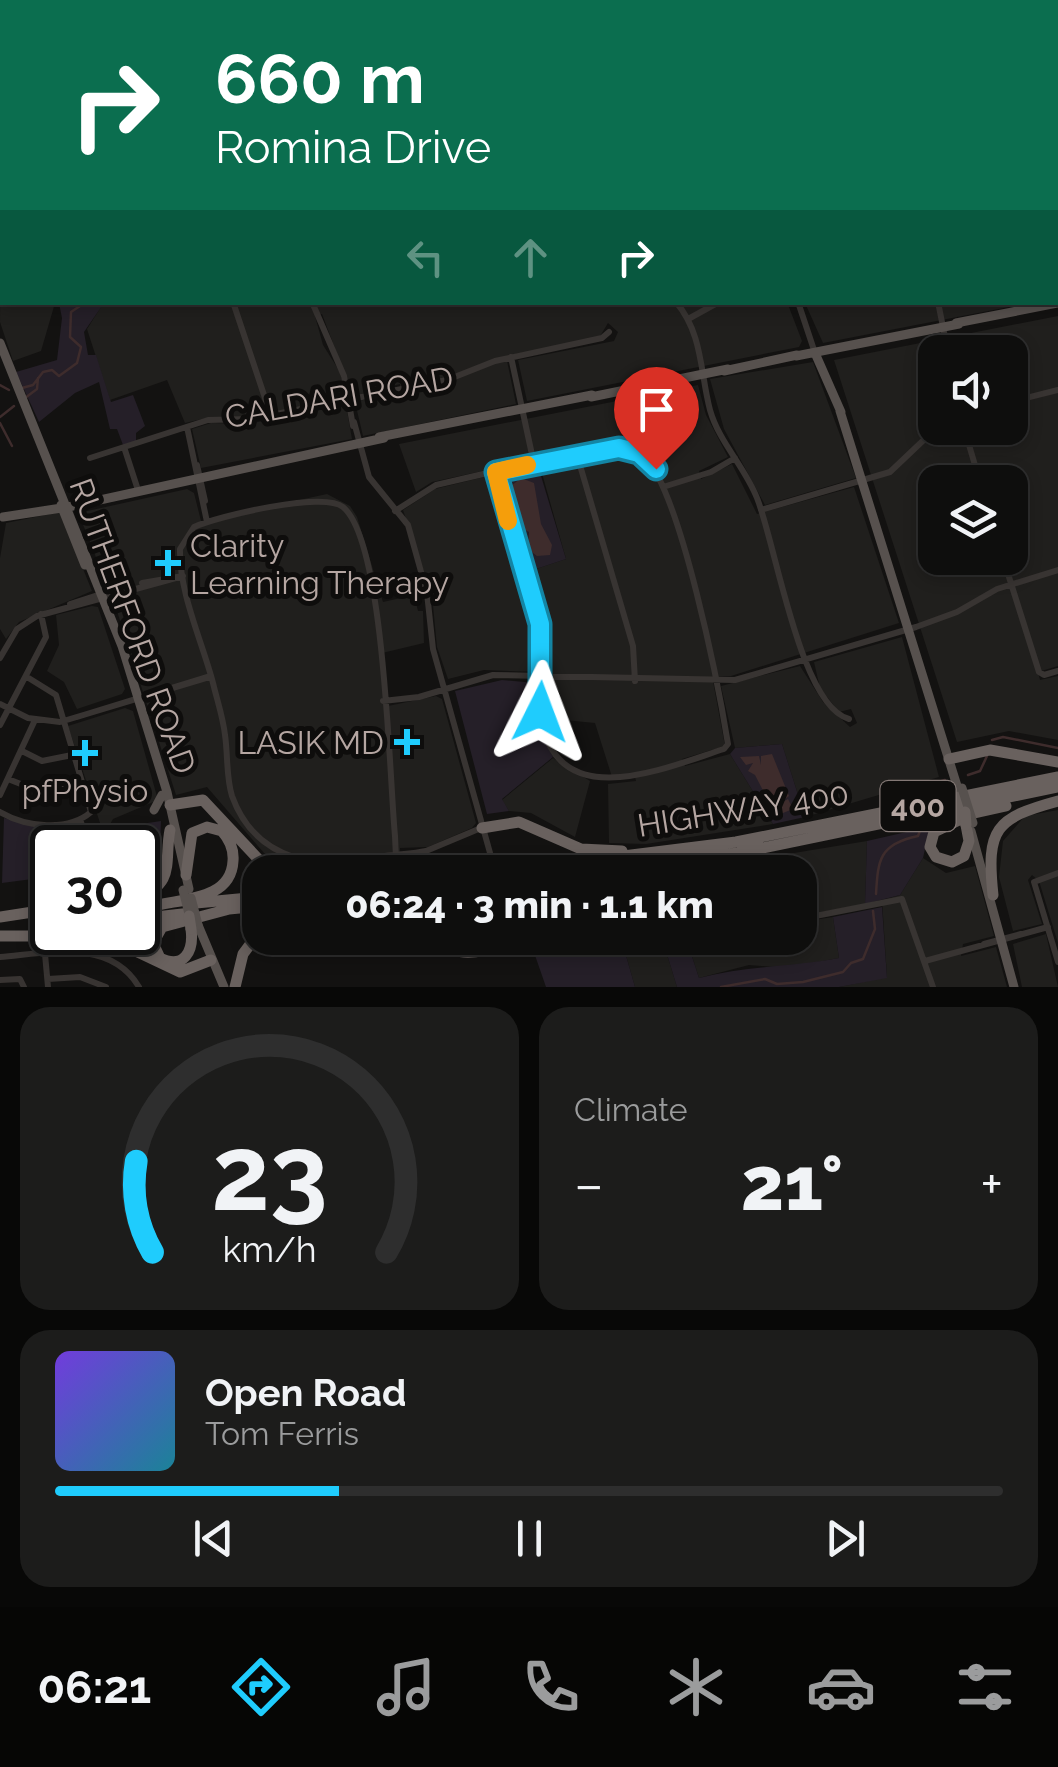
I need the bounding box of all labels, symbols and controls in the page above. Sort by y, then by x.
text: 660 m [215,37,425,119]
icon: right [50,40,180,170]
text: Romina Drive [215,121,491,174]
icon: left [398,230,453,285]
icon: ahead [503,230,558,285]
icon: right [608,230,663,285]
map controls [918,335,1028,575]
button: sound [918,335,1028,445]
street label: CALDARI ROAD [222,359,456,435]
pin [614,367,699,470]
icon: arrive [629,382,684,437]
button: layers [918,465,1028,575]
street label: RUTHERFORD ROAD [62,473,204,779]
place label: Clarity Learning Therapy [190,527,449,601]
marker: Clarity Learning Therapy [155,550,181,576]
position arrow [488,660,592,764]
place label: LASIK MD [237,724,384,761]
marker: LASIK MD [394,729,420,755]
marker: pfPhysio [72,740,98,766]
place label: pfPhysio [22,772,148,809]
street label: HIGHWAY 400 [635,774,851,844]
road number: 400 [880,781,956,831]
speed limit sign: 30 [30,825,160,955]
text: 06:24 · 3 min · 1.1 km [345,882,714,927]
text: Climate [574,1091,688,1128]
text: 23 [211,1112,328,1234]
text: 21° [741,1139,843,1228]
text: − [574,1152,604,1217]
text: + [980,1152,1003,1217]
text: km/h [222,1228,317,1270]
text: Open Road [205,1370,406,1415]
text: Tom Ferris [205,1415,359,1452]
icon: previous [186,1511,241,1566]
icon: pause [502,1511,557,1566]
icon: next [818,1511,873,1566]
icon: directions [226,1652,296,1722]
icon: music [371,1652,441,1722]
icon: phone [516,1652,586,1722]
icon: climate [661,1652,731,1722]
icon: car [806,1652,876,1722]
icon: filters [950,1652,1020,1722]
text: 06:21 [37,1661,151,1714]

